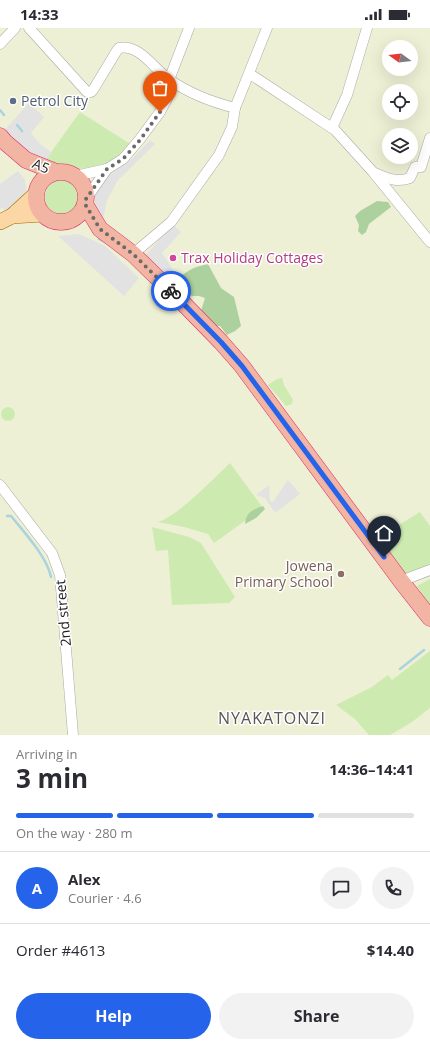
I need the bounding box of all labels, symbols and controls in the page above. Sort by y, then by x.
text: 14:33 [20,4,59,24]
north arrow [382,40,418,76]
map controls [382,40,418,164]
pin [143,71,177,112]
icon: bag [149,77,171,99]
button: locate [382,84,418,120]
place label: Petrol City [21,91,89,110]
marker: Petrol City [8,96,18,106]
button: layers [382,128,418,164]
street label: A5 [30,154,53,178]
place label: Trax Holiday Cottages [181,248,323,267]
marker: Trax Holiday Cottages [168,253,178,263]
courier [151,271,191,311]
icon: bike [160,280,182,302]
pin [367,516,401,557]
icon: home [373,522,395,544]
place label: Jowena Primary School [235,556,333,591]
marker: Jowena Primary School [336,569,346,579]
street label: 2nd street [50,579,75,647]
district label: NYAKATONZI [218,707,326,729]
text: Arriving in [16,745,78,763]
text: 14:36–14:41 [329,759,414,779]
text: 3 min [16,760,88,796]
text: On the way · 280 m [16,824,132,842]
button: chat [320,867,362,909]
button: phone [372,867,414,909]
text: Alex [68,869,100,889]
text: A [32,878,42,898]
text: Courier · 4.6 [68,889,142,907]
text: Order #4613 [16,940,105,960]
text: $14.40 [367,940,414,960]
button: Help [16,993,211,1039]
button: Share [219,993,414,1039]

